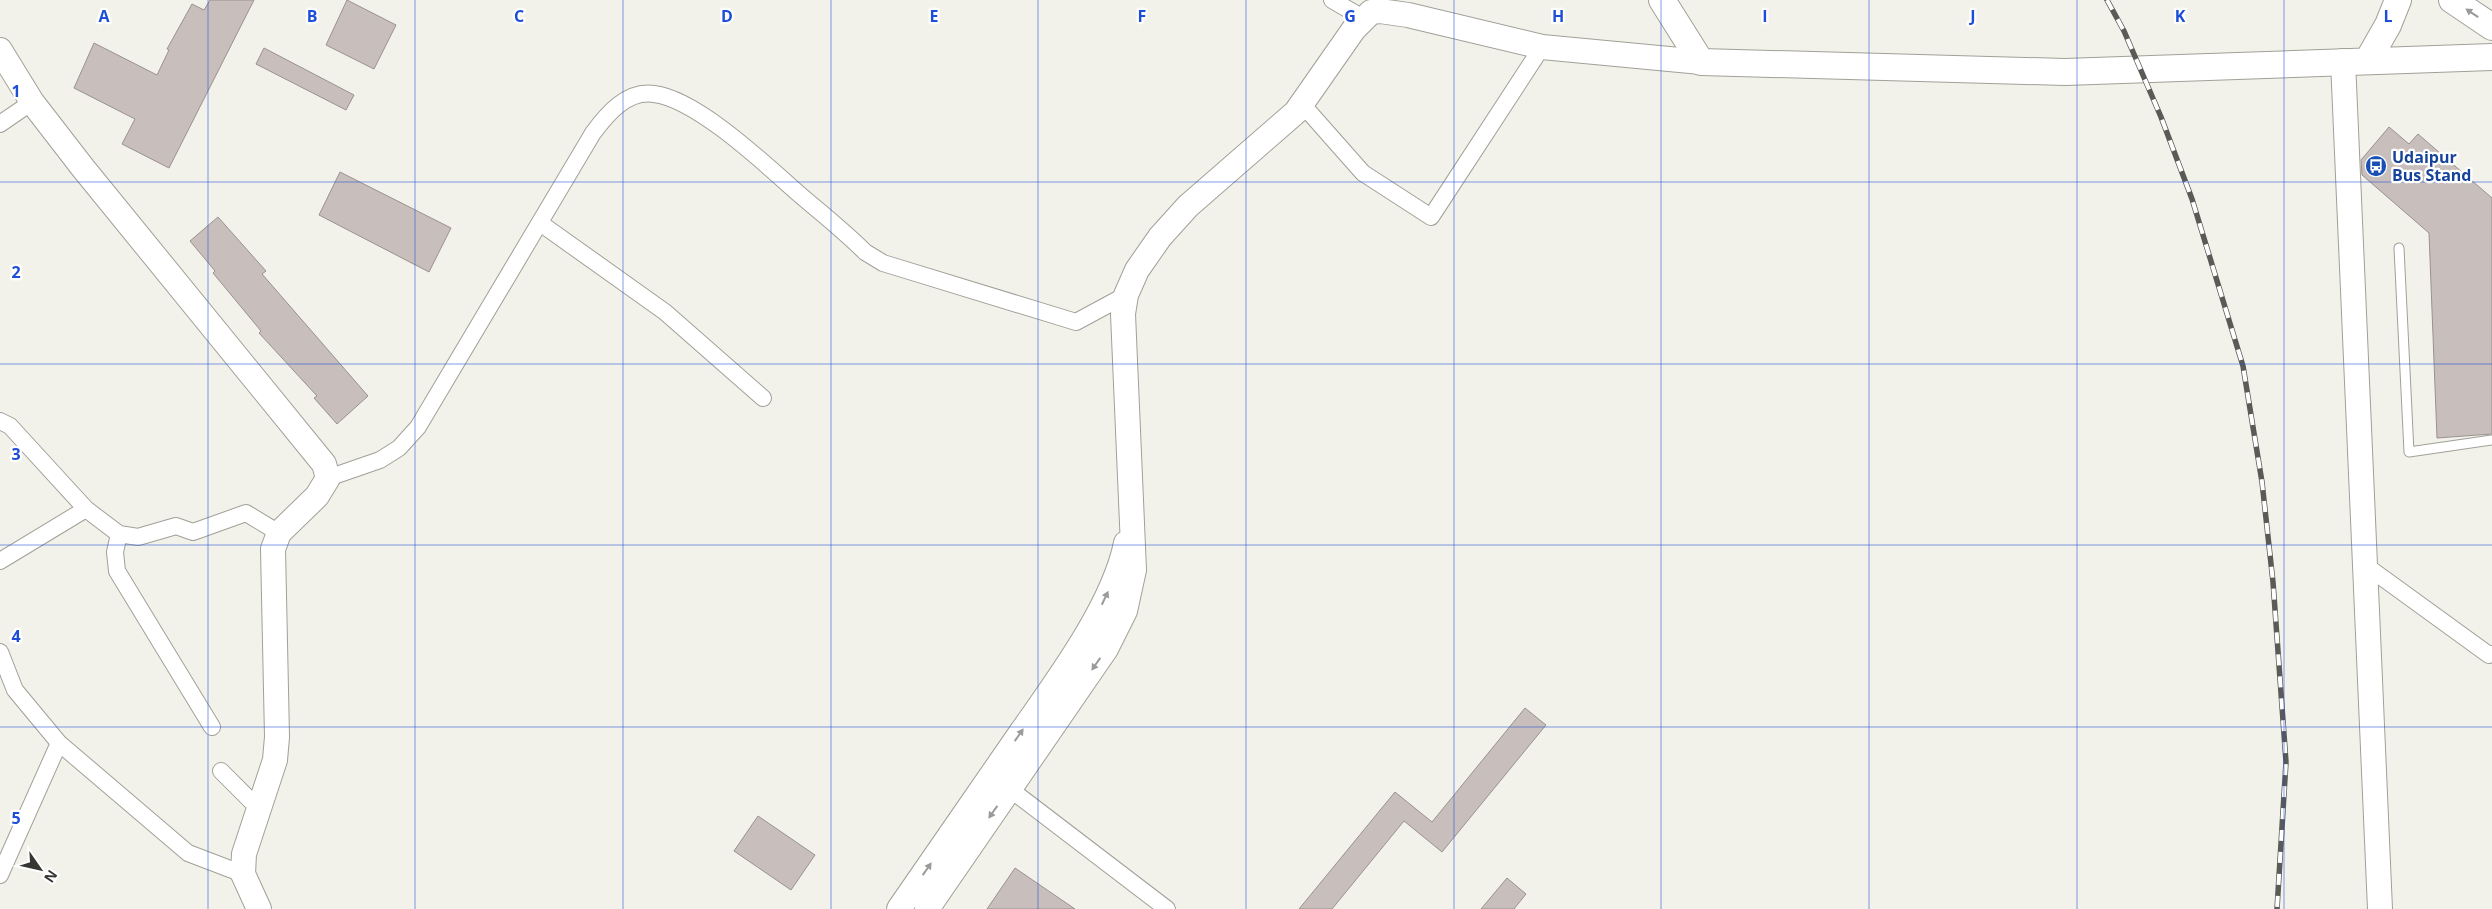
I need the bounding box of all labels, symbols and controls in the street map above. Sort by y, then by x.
text: A [98,5,110,27]
text: B [307,5,317,27]
text: C [514,5,524,27]
text: D [721,5,733,27]
text: E [930,5,939,27]
text: F [1138,5,1146,27]
text: G [1344,5,1356,27]
text: H [1552,5,1564,27]
text: I [1762,5,1768,27]
text: J [1968,5,1976,27]
text: K [2175,5,2186,27]
text: L [2383,5,2393,27]
one-way arrow [2465,9,2479,18]
text: 1 [11,80,21,102]
place label: Udaipur Bus Stand [2392,146,2471,186]
bus stop icon: Udaipur Bus Stand [2364,154,2388,178]
text: 2 [11,261,21,283]
text: 3 [11,443,21,465]
one-way arrow [1102,591,1110,605]
text: 4 [11,625,21,647]
one-way arrow [1091,657,1100,671]
one-way arrow [1014,728,1024,742]
one-way arrow [988,806,998,819]
text: 5 [11,807,21,829]
north arrow [15,844,65,894]
one-way arrow [922,862,932,876]
text: N [40,867,62,887]

